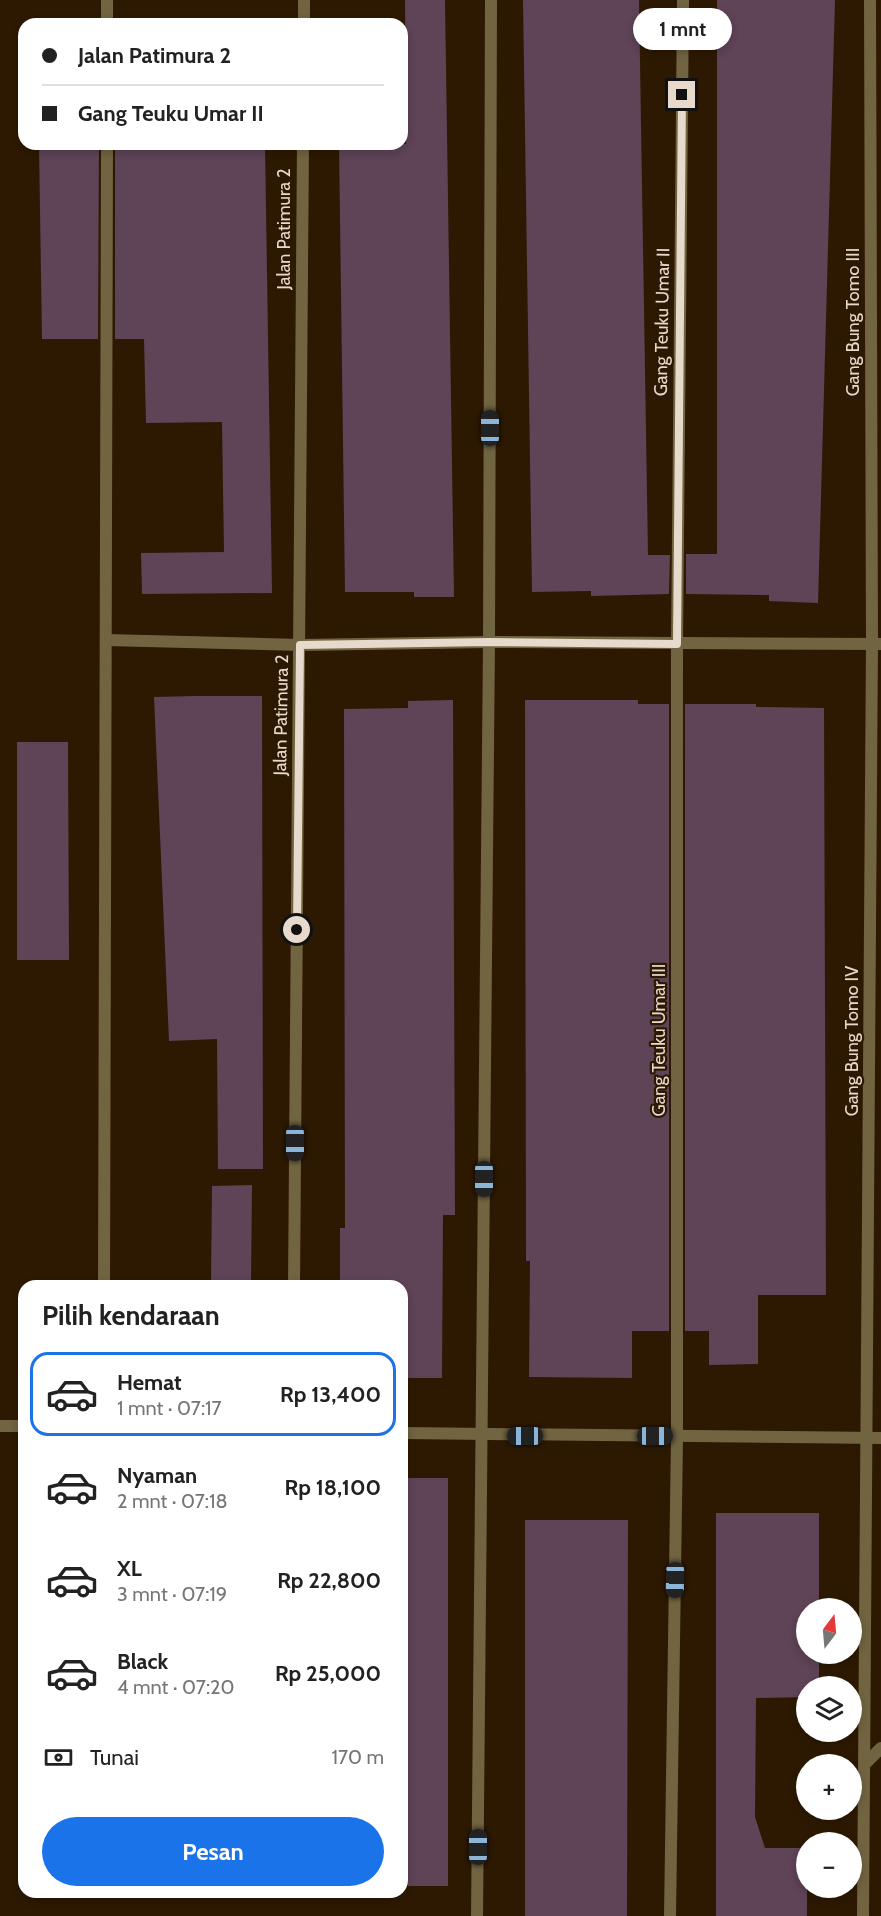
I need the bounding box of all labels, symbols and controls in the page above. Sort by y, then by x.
callout: 1 mnt [632,8,732,50]
text: 1 mnt [659,17,706,41]
text: Jalan Patimura 2 [78,42,231,69]
route end [668,81,695,108]
text: Gang Teuku Umar II [78,100,264,127]
street label: Jalan Patimura 2 [273,168,295,291]
street label: Gang Teuku Umar II [650,248,674,396]
street label: Gang Bung Tomo III [842,248,864,396]
car [481,410,499,446]
street label: Jalan Patimura 2 [269,654,293,777]
route start [283,916,310,943]
street label: Gang Teuku Umar III [648,964,670,1116]
street label: Gang Bung Tomo IV [841,966,863,1116]
car [286,1125,304,1161]
car [475,1161,493,1197]
text: Pilih kendaraan [42,1299,220,1332]
icon: car [45,1367,99,1421]
text: Hemat [117,1369,182,1396]
text: Rp 13,400 [280,1381,381,1408]
text: 1 mnt · 07:17 [117,1396,222,1420]
car [507,1427,543,1445]
car [637,1427,673,1445]
icon: car [45,1460,99,1514]
text: Nyaman [117,1462,197,1489]
text: Rp 18,100 [285,1474,381,1501]
text: 2 mnt · 07:18 [117,1489,228,1513]
icon: car [45,1553,99,1607]
text: XL [117,1555,142,1582]
car [666,1562,684,1598]
text: Rp 22,800 [277,1567,381,1594]
text: 3 mnt · 07:19 [117,1582,227,1606]
north arrow [796,1598,862,1664]
map controls [796,1598,862,1898]
icon: car [45,1646,99,1700]
text: Black [117,1648,168,1675]
text: Rp 25,000 [275,1660,381,1687]
text: 4 mnt · 07:20 [117,1675,235,1699]
button: layers [796,1676,862,1742]
icon: cash [42,1741,75,1774]
text: Tunai [90,1744,139,1771]
text: 170 m [332,1745,384,1769]
button: + [796,1754,862,1820]
button: Pesan [42,1817,384,1886]
car [469,1829,487,1865]
button: − [796,1832,862,1898]

